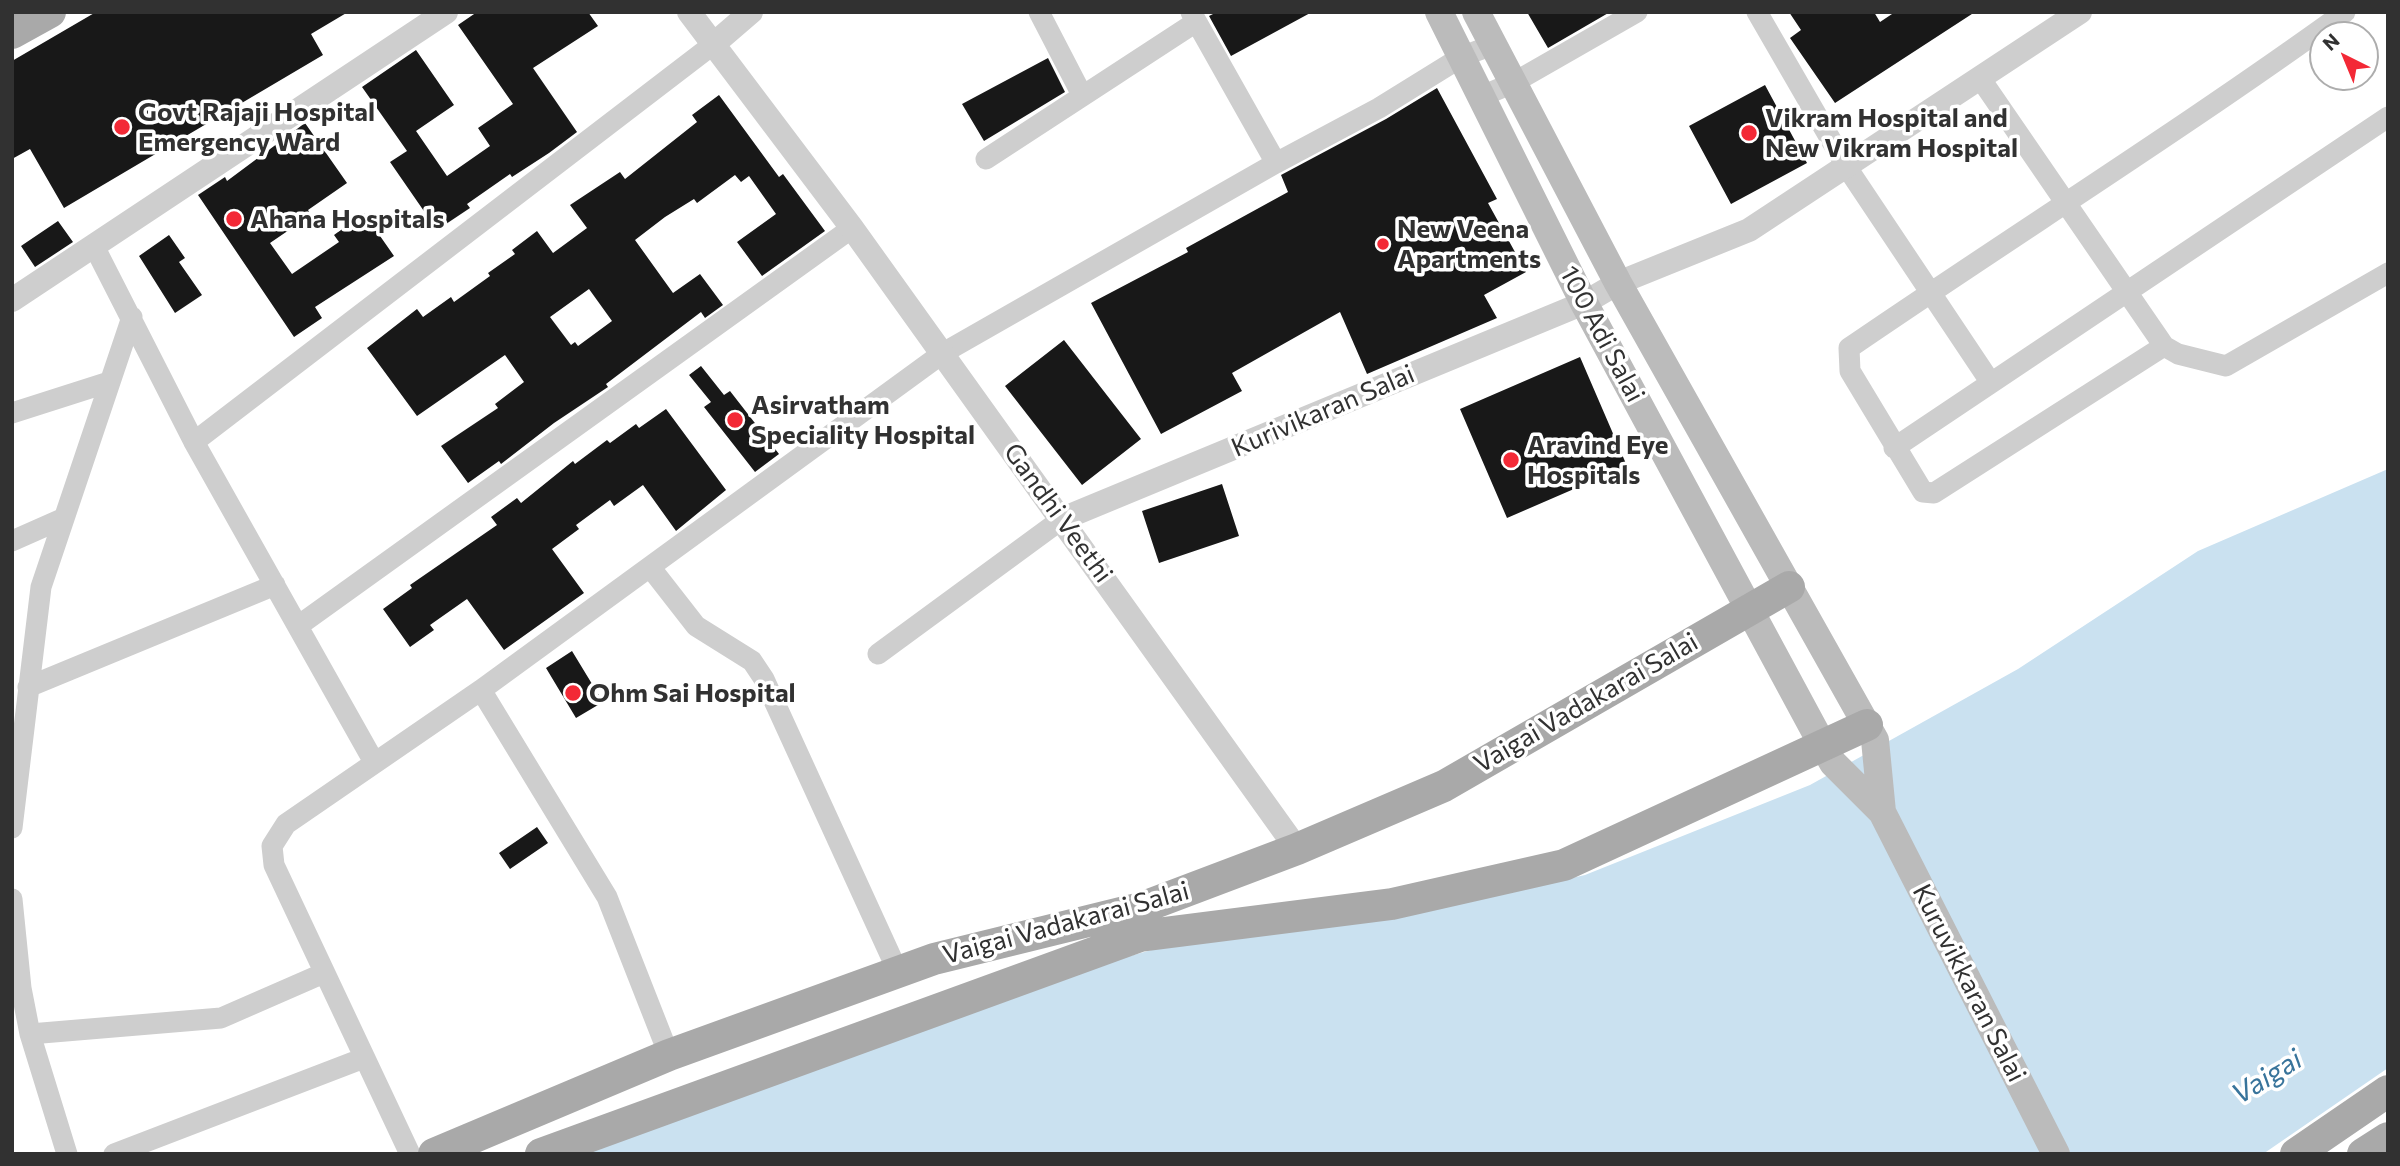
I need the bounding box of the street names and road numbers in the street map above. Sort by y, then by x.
street label: 100 Adi Salai [1553,261,1651,407]
street label: Kurivikaran Salai [1227,358,1419,464]
street label: Gandhi Veethi [997,437,1119,589]
street label: Vaigai Vadakarai Salai [1468,626,1704,780]
street label: Vaigai Vadakarai Salai [940,875,1192,971]
street label: Kuruvikkaran Salai [1906,879,2032,1087]

